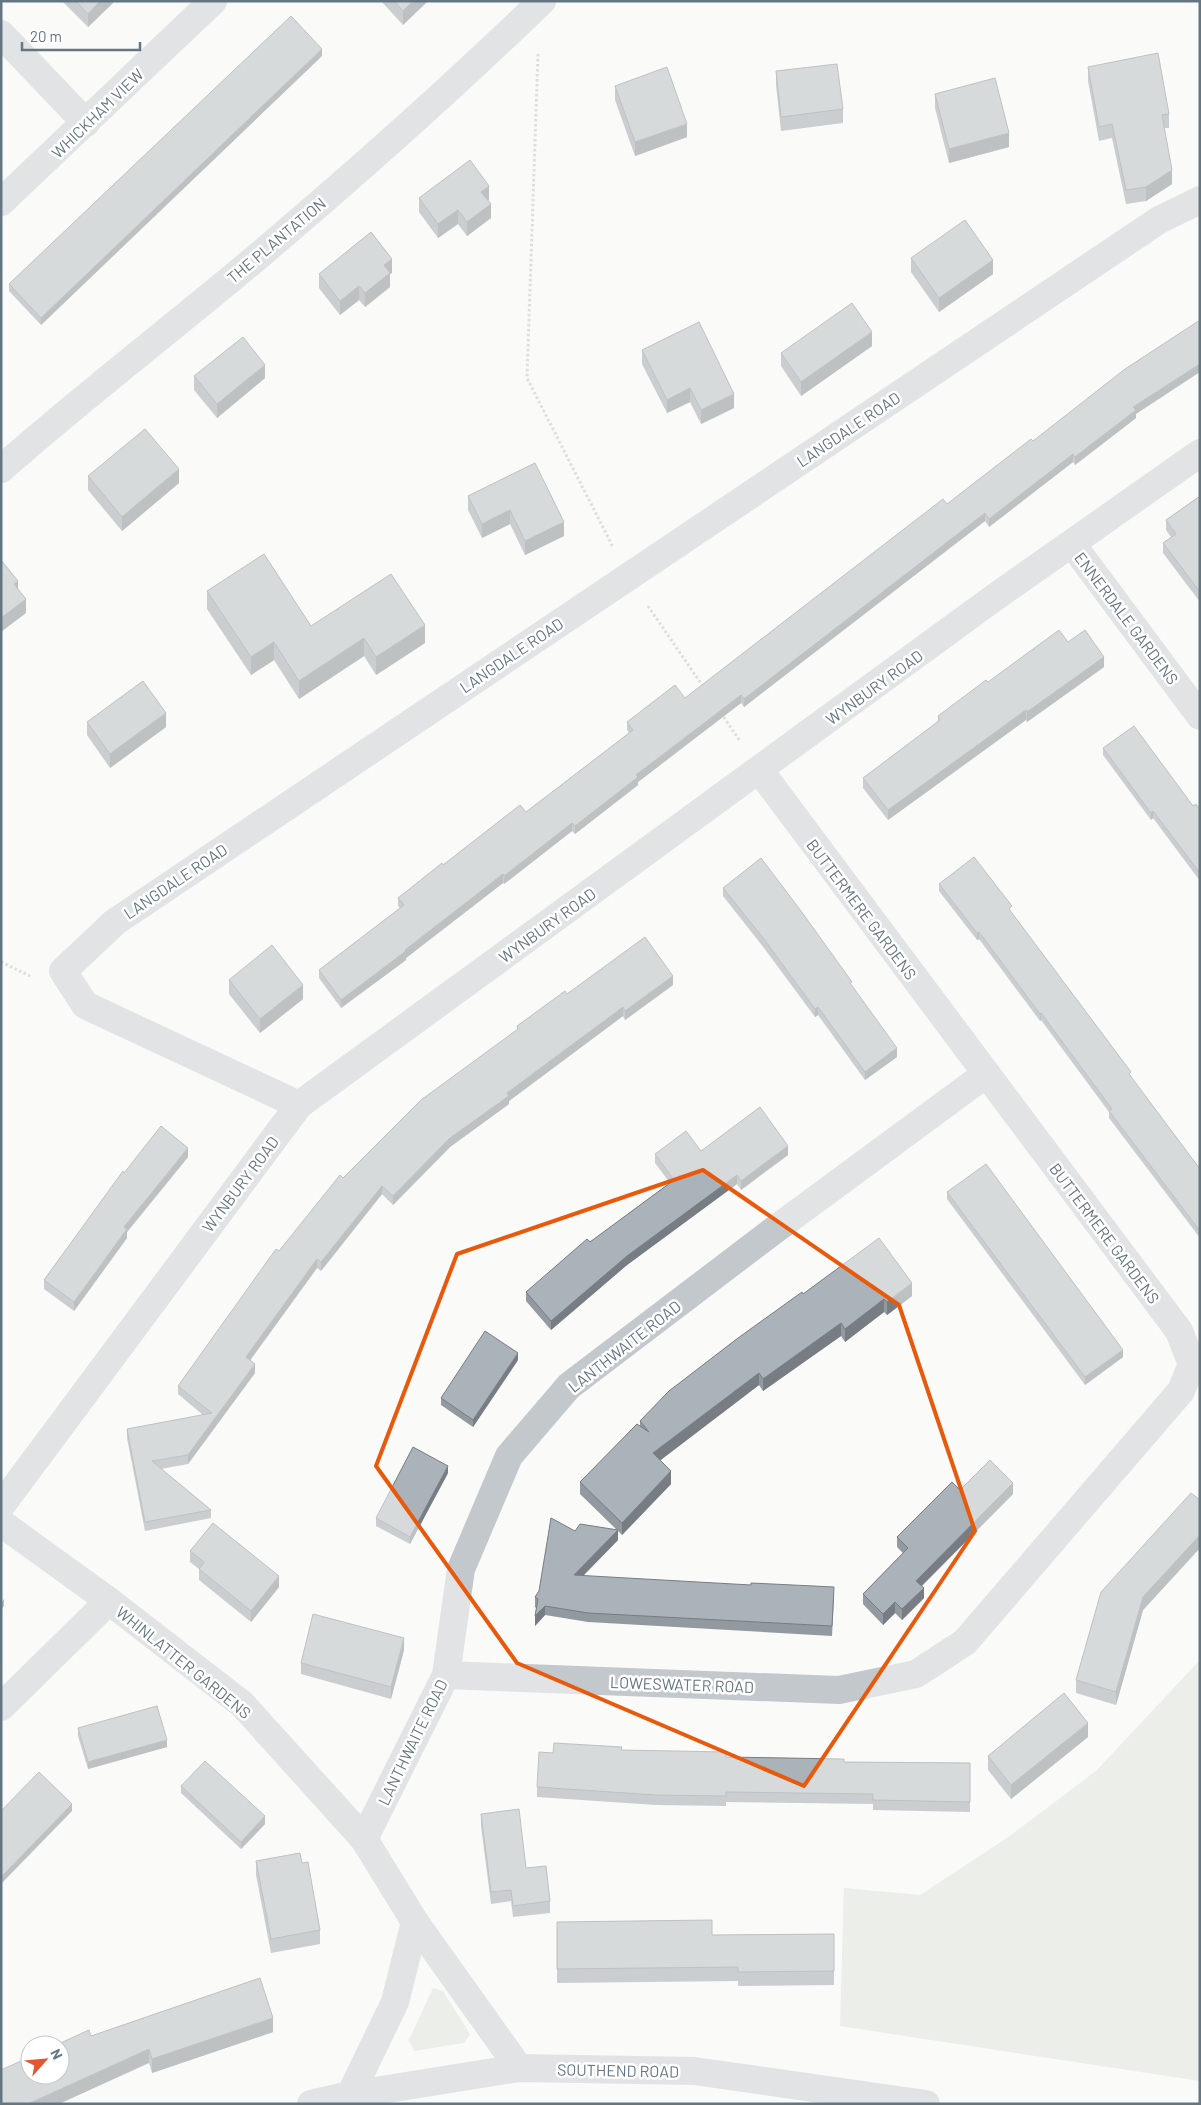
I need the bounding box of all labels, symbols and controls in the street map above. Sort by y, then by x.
scale bar [22,20,140,52]
text: 20 m [30,27,62,45]
street label: WHICKHAM VIEW [47,64,147,162]
street label: THE PLANTATION [223,193,329,287]
street label: LANGDALE ROAD [793,387,903,471]
street label: ENNERDALE GARDENS [1071,548,1183,688]
street label: LANGDALE ROAD [456,613,566,697]
street label: WYNBURY ROAD [822,645,926,729]
street label: BUTTERMERE GARDENS [803,835,921,983]
street label: LANGDALE ROAD [120,839,230,923]
street label: WYNBURY ROAD [495,883,599,967]
street label: WYNBURY ROAD [198,1132,282,1236]
street label: BUTTERMERE GARDENS [1046,1159,1164,1307]
street label: LANTHWAITE ROAD [564,1296,684,1396]
street label: WHINLATTER GARDENS [113,1602,255,1722]
street label: LOWESWATER ROAD [610,1672,754,1696]
street label: LANTHWAITE ROAD [373,1676,451,1808]
north arrow [20,2035,70,2085]
text: N [47,2046,67,2062]
street label: SOUTHEND ROAD [557,2059,679,2081]

